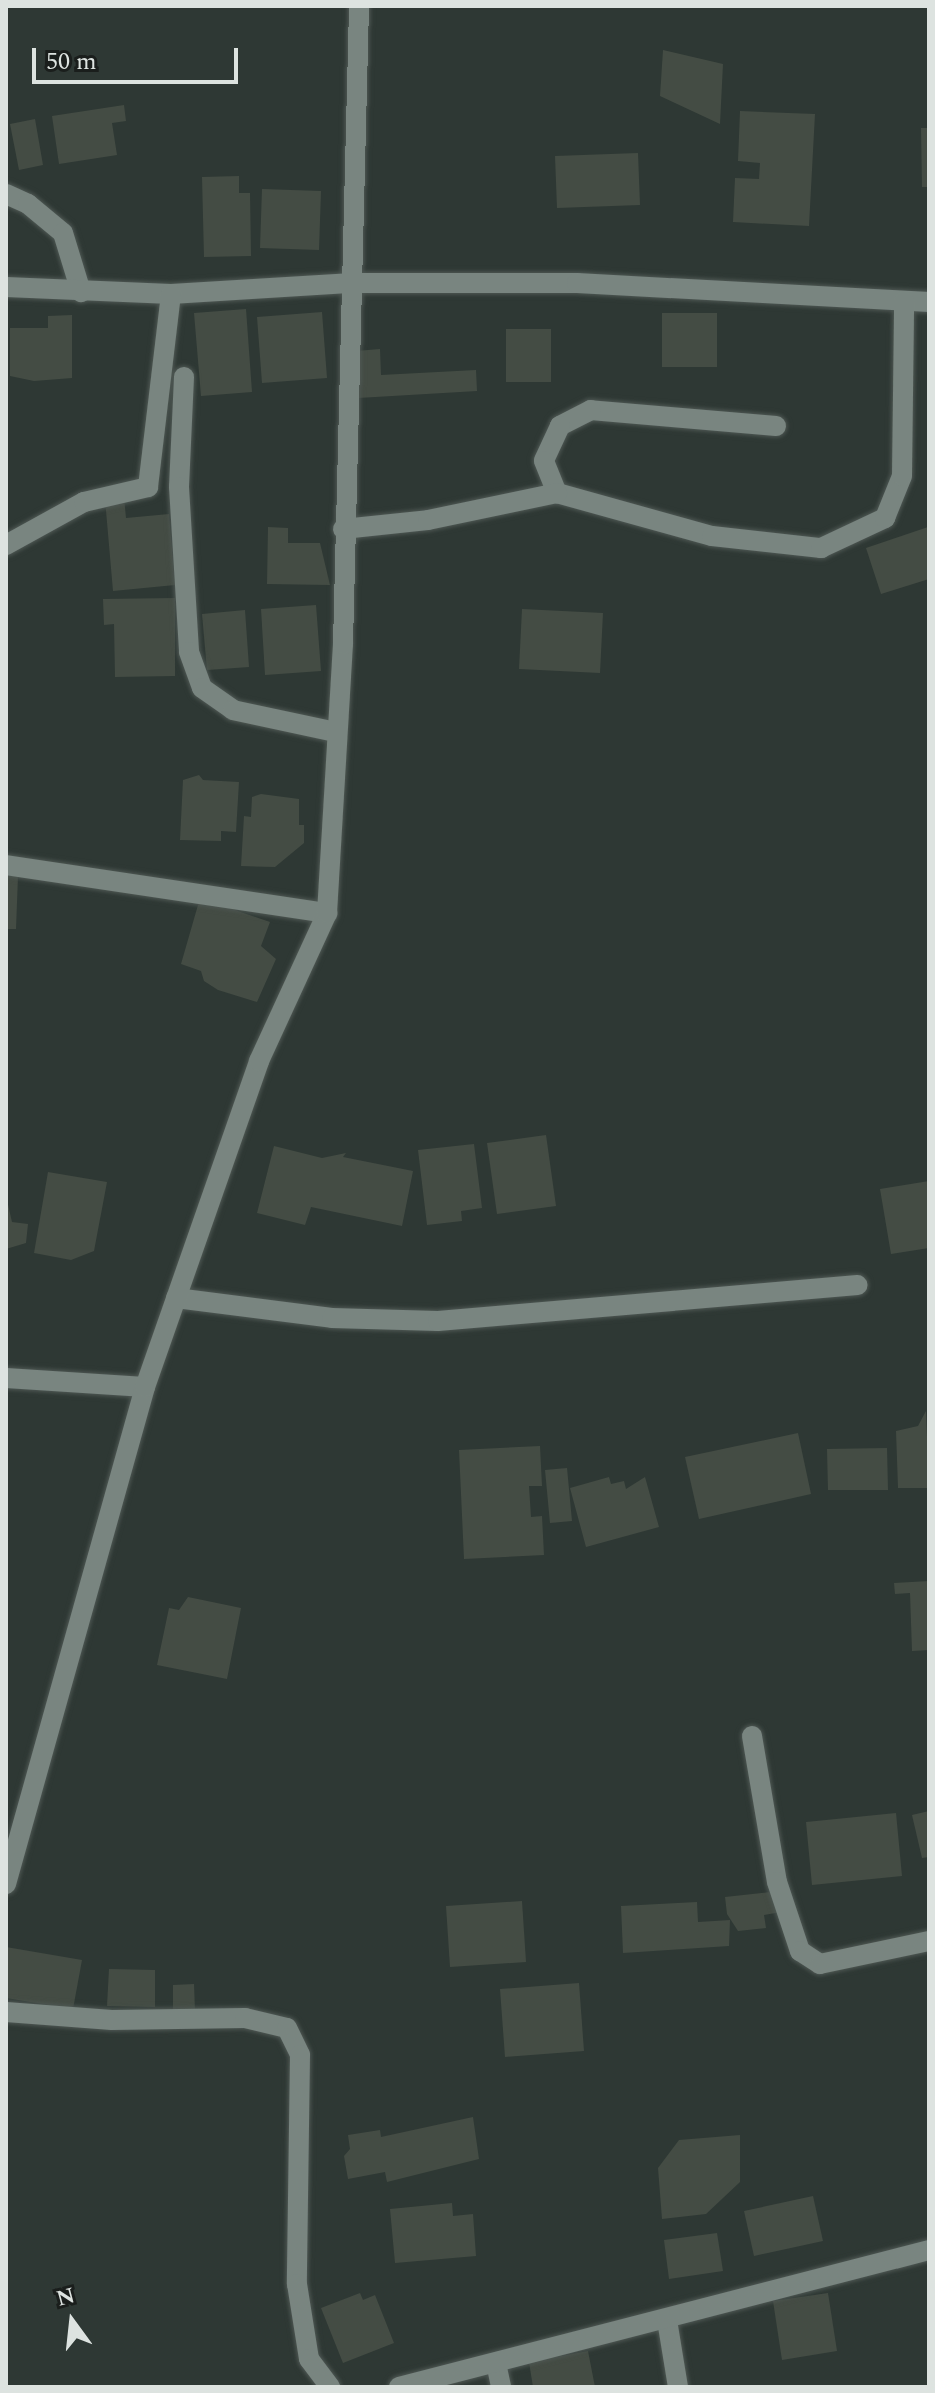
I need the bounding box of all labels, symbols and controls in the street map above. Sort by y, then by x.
scale bar [36,32,242,82]
text: 50 m [46,44,97,80]
text: N [53,2279,79,2316]
north arrow [32,2281,112,2361]

